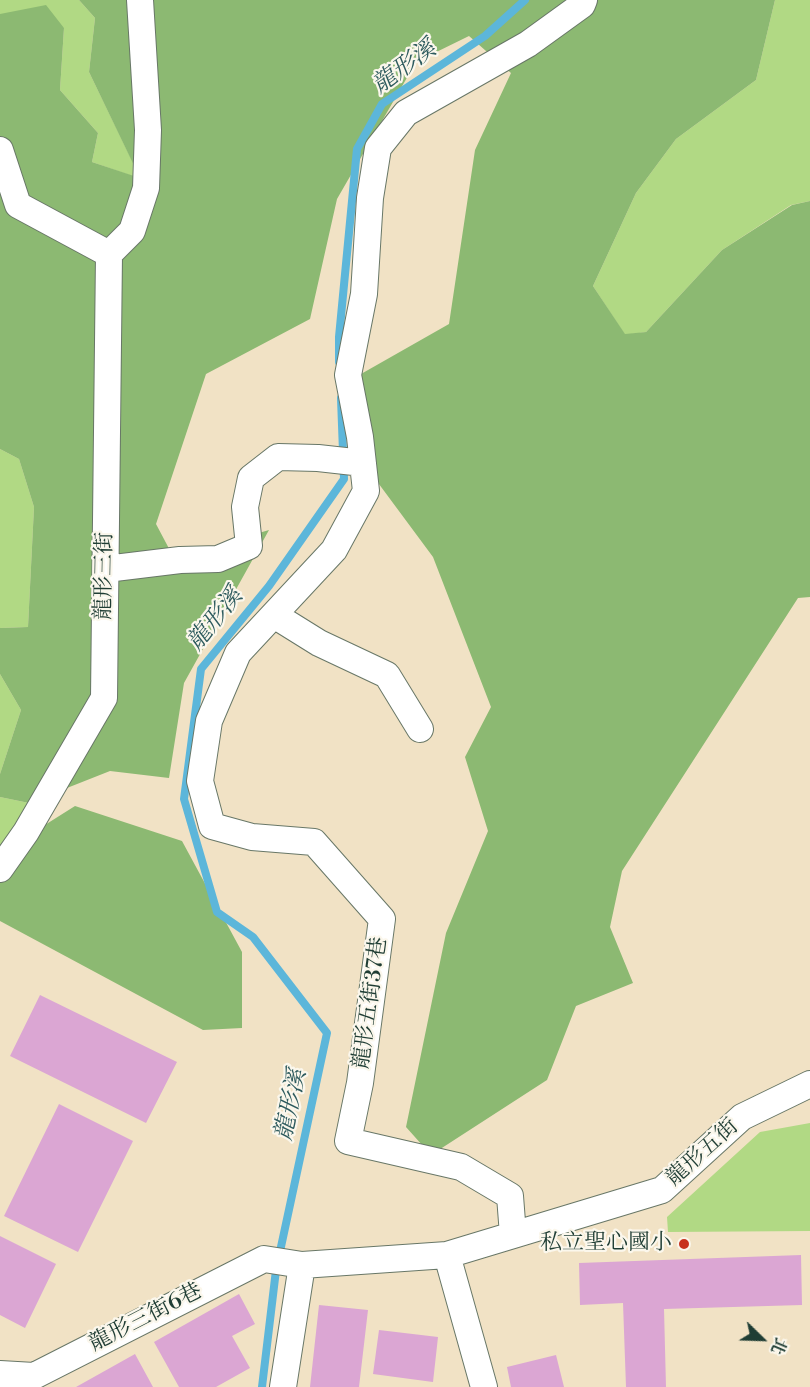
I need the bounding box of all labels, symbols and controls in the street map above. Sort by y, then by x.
water label: 龍形溪 [367,35,443,101]
street label: 龍形三街 [91,532,119,620]
water label: 龍形溪 [182,583,250,657]
street label: 龍形五街37巷 [349,935,393,1071]
water label: 龍形溪 [270,1067,314,1143]
street label: 龍形五街 [661,1114,745,1192]
place label: 私立聖心國小 [540,1231,672,1257]
marker: 私立聖心國小 [677,1237,691,1251]
street label: 龍形三街6巷 [85,1278,207,1358]
north arrow [732,1309,792,1369]
text: 北 [766,1335,791,1357]

